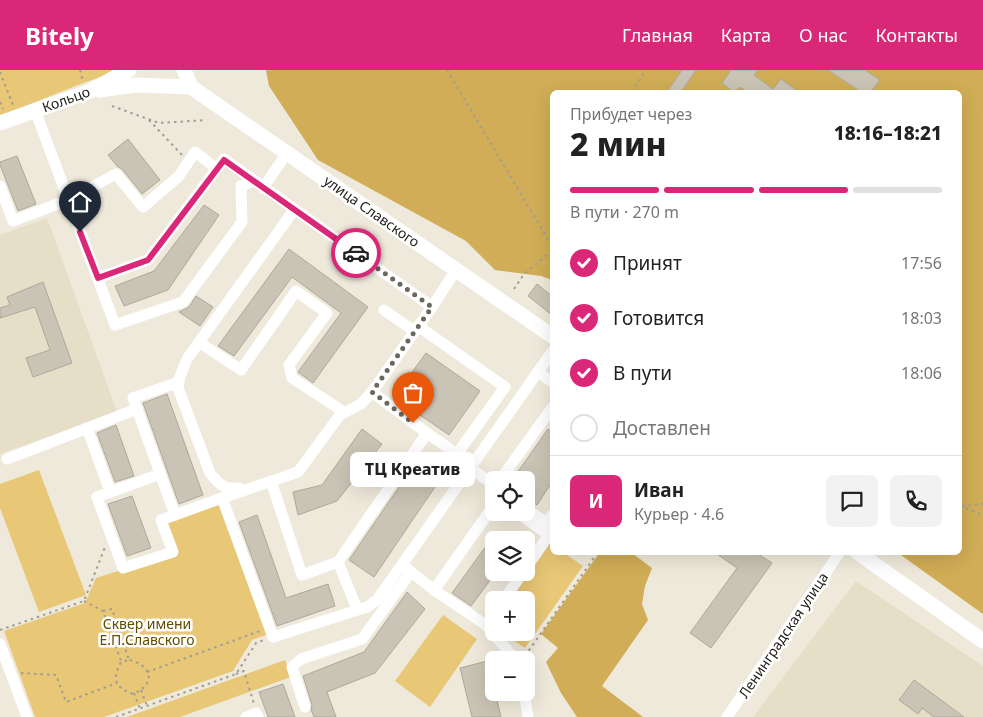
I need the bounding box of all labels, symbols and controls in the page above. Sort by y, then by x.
text: Bitely [25,19,94,52]
text: Главная [622,23,693,47]
text: Карта [721,23,771,47]
text: О нас [799,23,847,47]
text: Контакты [875,23,958,47]
street label: Кольцо [39,82,93,116]
text: Прибудет через [570,103,692,125]
text: 18:16–18:21 [834,120,942,146]
text: 2 мин [570,122,667,165]
street label: улица Славского [320,171,424,251]
pin [59,181,101,232]
icon: home [66,188,94,216]
text: В пути · 270 m [570,201,679,223]
courier [331,228,381,278]
icon: car [342,239,370,267]
icon: check [570,249,598,277]
text: Принят [613,250,682,276]
text: 17:56 [901,252,942,274]
icon: check [570,304,598,332]
text: Готовится [613,305,704,331]
text: 18:03 [901,307,942,329]
icon: check [570,359,598,387]
text: В пути [613,360,672,386]
text: 18:06 [901,362,942,384]
pin [392,372,434,423]
icon: bag [399,379,427,407]
text: Доставлен [613,415,711,441]
callout: ТЦ Креатив [350,453,476,488]
text: ТЦ Креатив [365,458,460,480]
map controls [485,471,535,701]
button: locate [485,471,535,521]
button: chat [826,475,878,527]
button: phone [890,475,942,527]
text: Иван [634,477,684,503]
text: И [588,488,604,514]
text: Курьер · 4.6 [634,503,724,525]
button: layers [485,531,535,581]
street label: Ленинградская улица [734,569,832,701]
button: + [485,591,535,641]
park label: Сквер имени Е.П.Славского [99,614,195,649]
button: − [485,651,535,701]

